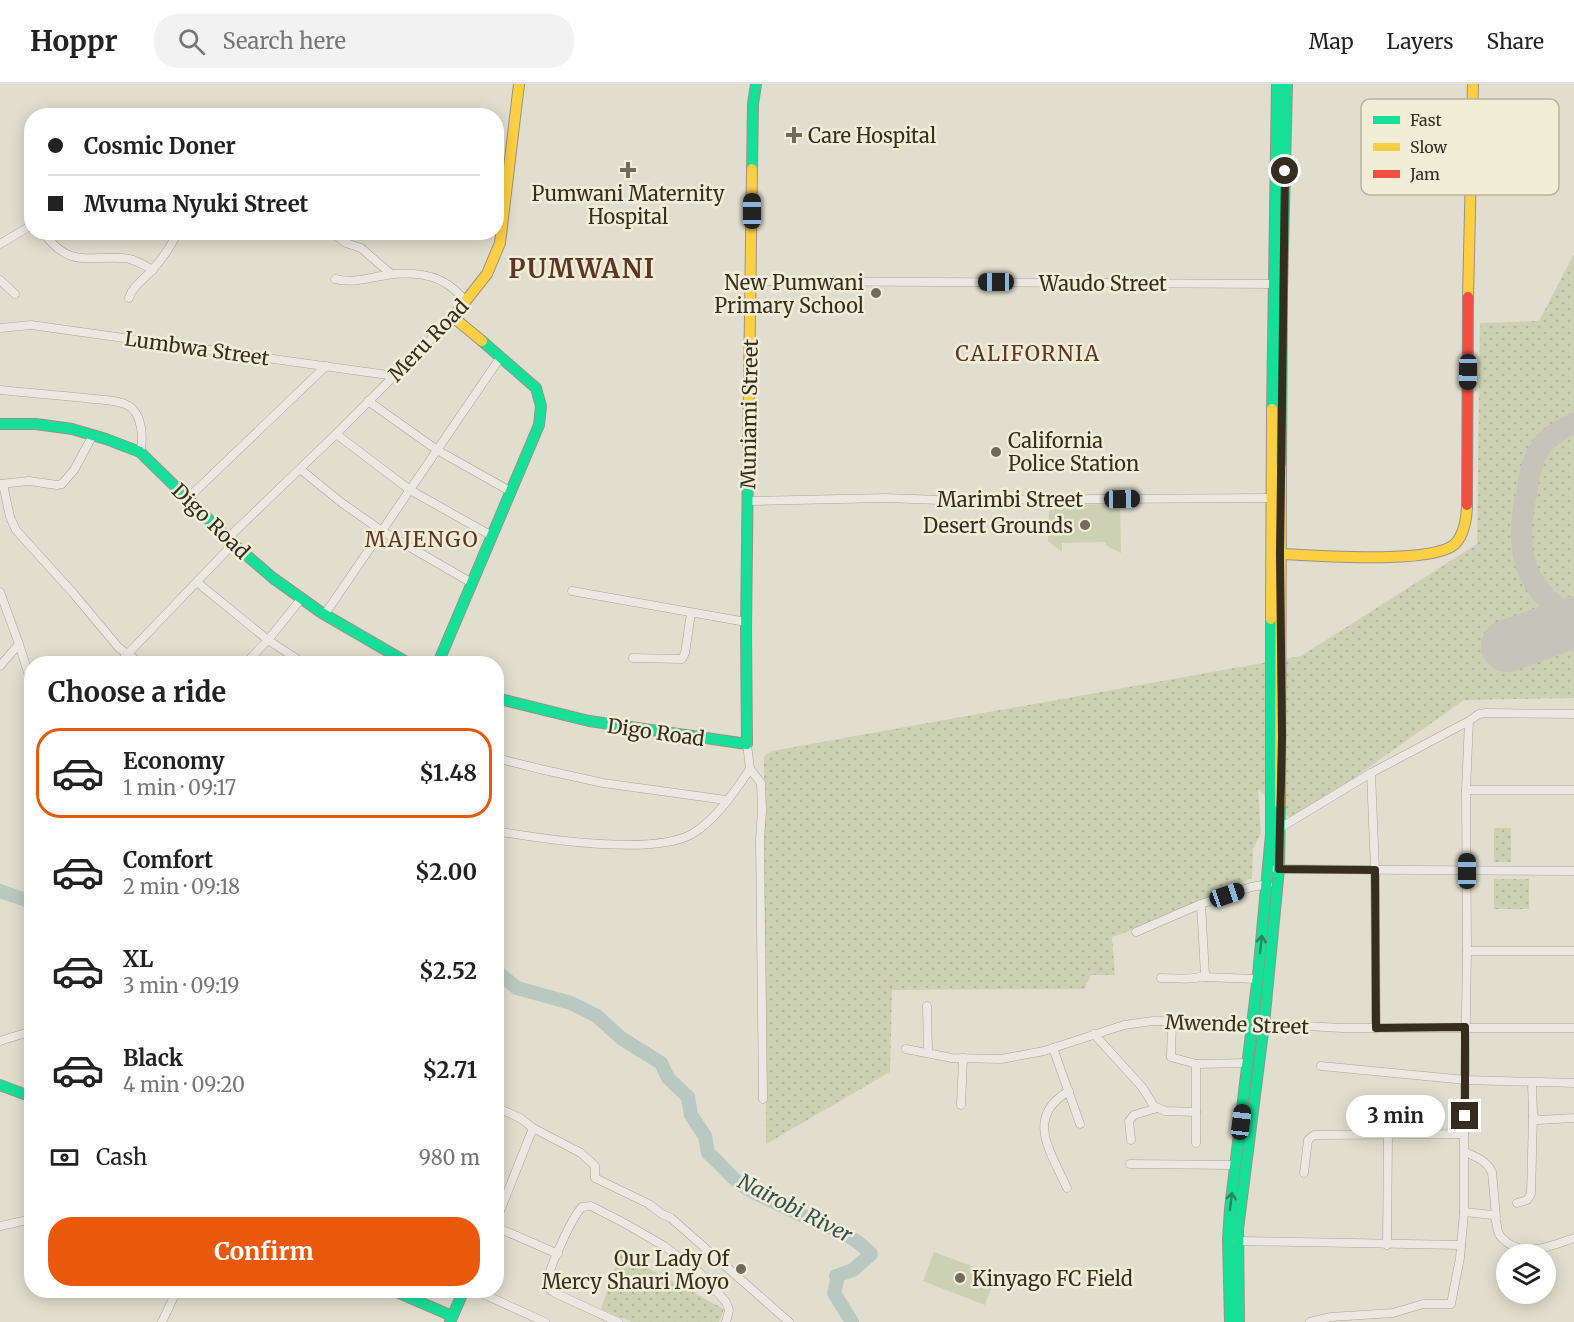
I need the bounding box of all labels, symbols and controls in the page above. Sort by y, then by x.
search box [154,14,574,68]
text: Hoppr [30,23,118,59]
icon: search [175,25,208,58]
text: Search here [223,27,346,55]
text: Map [1309,28,1354,55]
text: Layers [1387,28,1454,55]
text: Share [1487,28,1544,55]
legend [1361,99,1559,195]
text: Fast [1410,110,1443,130]
place label: Care Hospital [808,123,936,148]
marker: Care Hospital [785,126,803,144]
text: Cosmic Doner [84,132,236,160]
text: Slow [1410,137,1448,157]
route start [1271,157,1298,184]
marker: Pumwani Maternity Hospital [619,161,637,179]
text: Jam [1409,164,1440,184]
place label: Pumwani Maternity Hospital [531,181,725,229]
text: Mvuma Nyuki Street [84,190,308,218]
car [743,193,761,229]
district label: PUMWANI [508,252,656,285]
place label: New Pumwani Primary School [714,270,864,318]
street label: Waudo Street [1038,271,1167,296]
car [978,273,1014,291]
marker: New Pumwani Primary School [869,286,883,300]
street label: Meru Road [383,294,473,386]
street label: Lumbwa Street [123,325,271,371]
street label: Muniami Street [735,338,763,489]
district label: CALIFORNIA [955,340,1101,367]
car [1459,354,1477,390]
place label: California Police Station [1008,428,1139,476]
marker: California Police Station [989,445,1003,459]
street label: Digo Road [167,478,255,564]
street label: Marimbi Street [937,487,1083,512]
car [1104,490,1140,508]
place label: Desert Grounds [923,513,1073,538]
marker: Desert Grounds [1078,518,1092,532]
district label: MAJENGO [365,526,479,553]
text: Choose a ride [48,675,226,709]
street label: Digo Road [606,713,706,751]
icon: car [51,746,105,800]
text: Economy [123,747,224,775]
text: $1.48 [419,759,477,787]
text: 1 min · 09:17 [123,775,236,800]
icon: car [51,845,105,899]
text: Comfort [123,846,213,874]
car [1458,853,1476,889]
text: $2.00 [415,858,477,886]
text: 2 min · 09:18 [123,874,240,899]
car [1207,881,1247,909]
one-way arrow [1256,935,1267,955]
icon: car [51,944,105,998]
text: XL [123,945,153,973]
text: $2.52 [419,957,477,985]
text: 3 min · 09:19 [123,973,239,998]
street label: Mwende Street [1164,1009,1310,1039]
icon: car [51,1043,105,1097]
text: Black [123,1044,183,1072]
text: $2.71 [422,1056,477,1084]
text: 4 min · 09:20 [123,1072,245,1097]
callout: 3 min [1345,1095,1444,1137]
route end [1451,1102,1478,1129]
car [1230,1103,1252,1141]
text: 3 min [1367,1103,1424,1128]
icon: cash [48,1141,81,1174]
text: Cash [96,1143,147,1171]
text: 980 m [419,1145,480,1170]
water label: Nairobi River [733,1168,857,1249]
one-way arrow [1226,1191,1237,1211]
button: Confirm [48,1217,480,1286]
map controls [1496,1244,1556,1304]
button: layers [1496,1244,1556,1304]
place label: Our Lady Of Mercy Shauri Moyo [542,1246,730,1294]
marker: Our Lady Of Mercy Shauri Moyo [734,1262,748,1276]
place label: Kinyago FC Field [972,1266,1133,1291]
marker: Kinyago FC Field [953,1271,967,1285]

